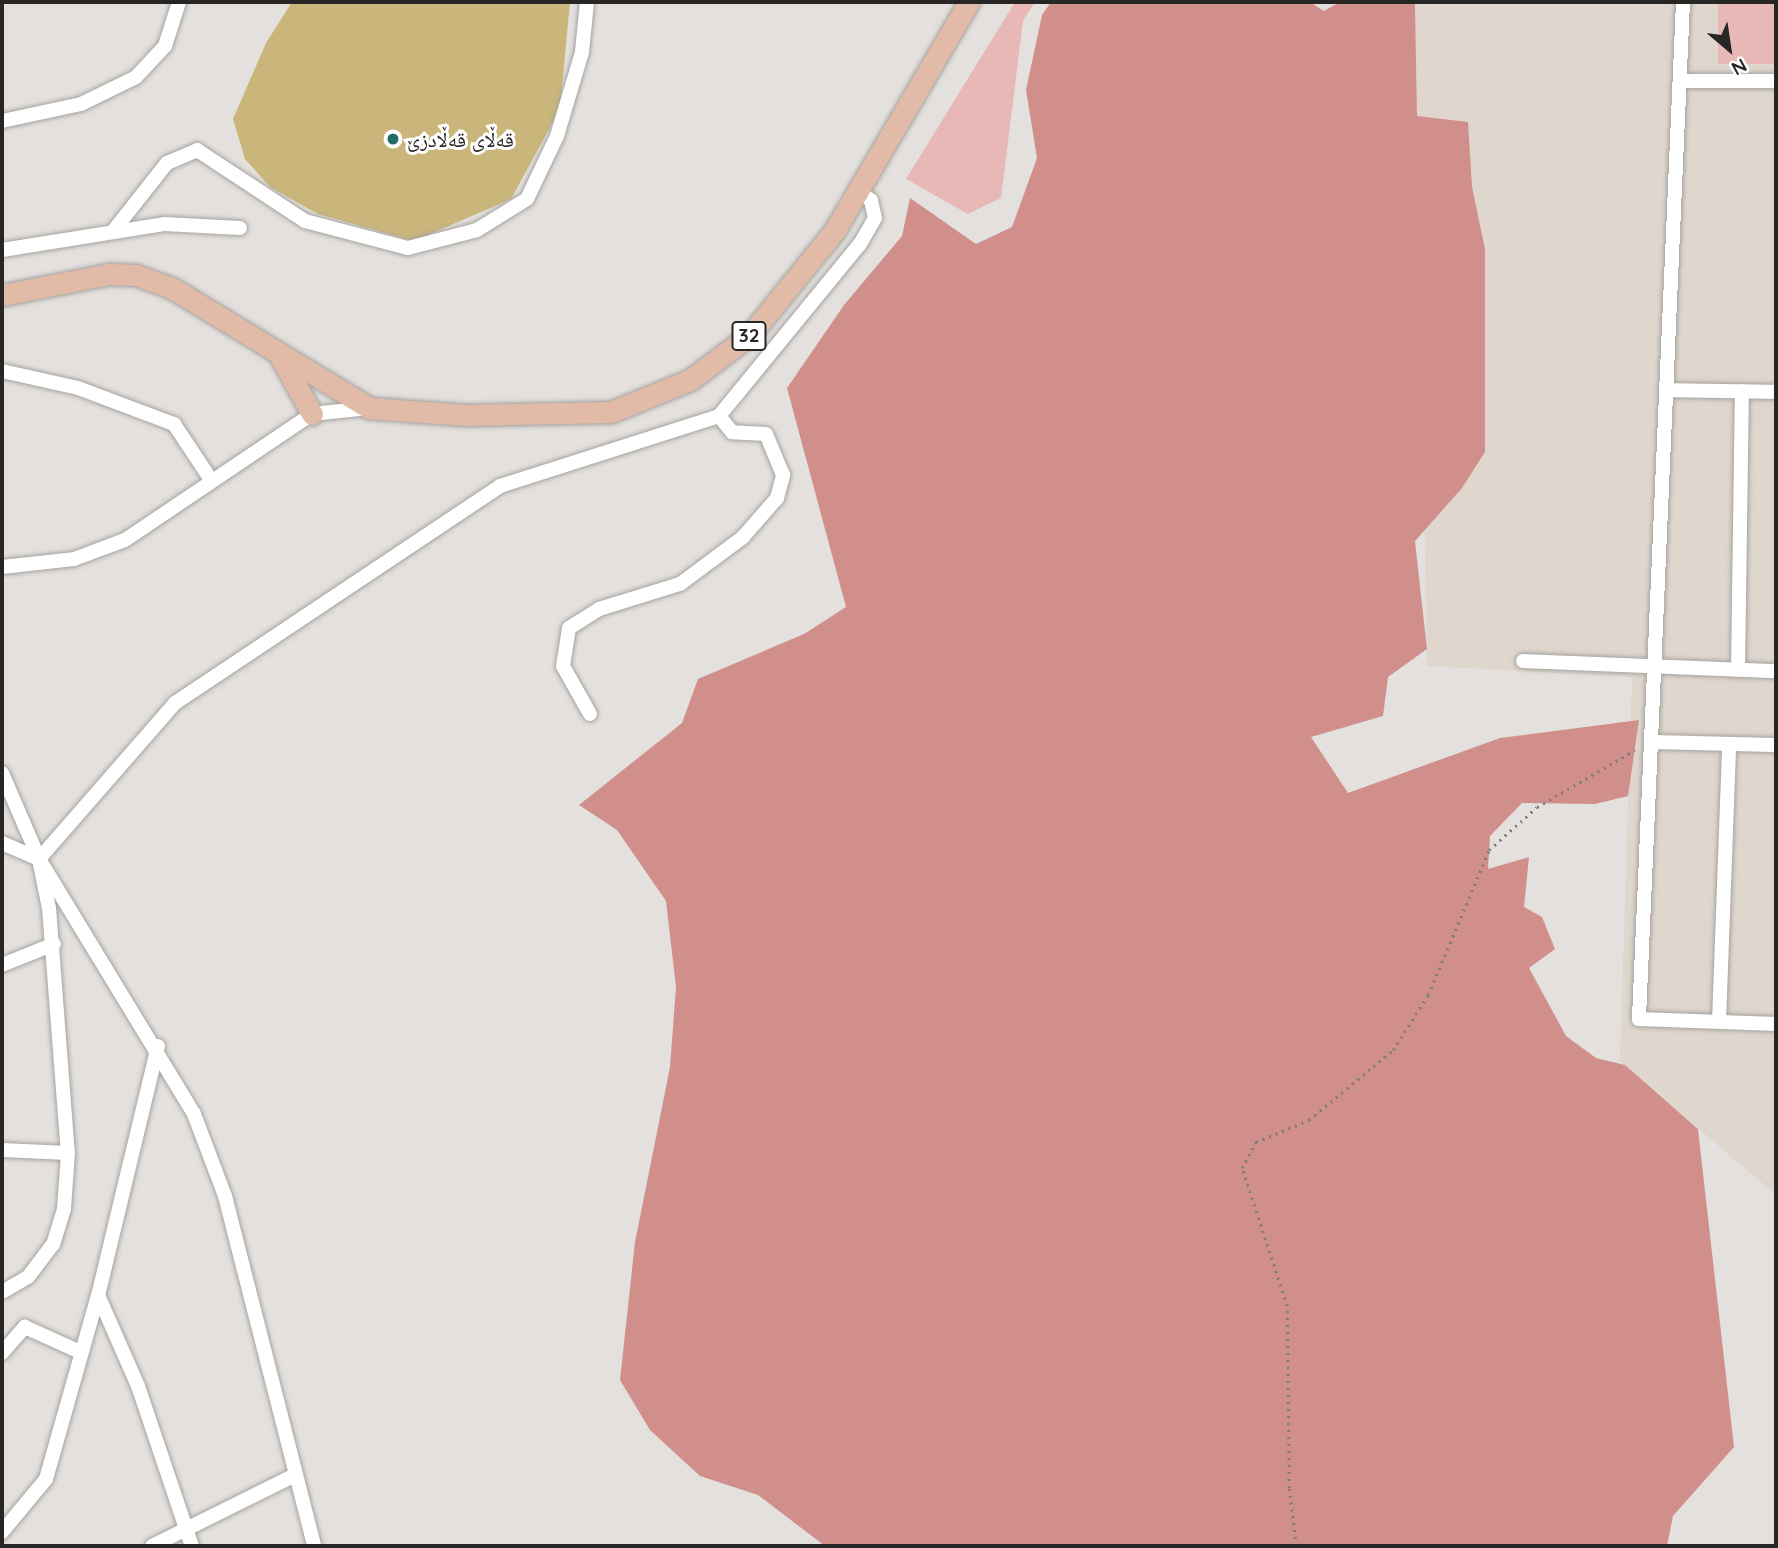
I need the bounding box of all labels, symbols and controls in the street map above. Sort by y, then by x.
north arrow [1694,14,1764,84]
text: N [1727,53,1751,81]
place label: قەڵای قەڵادزێ [407,126,514,152]
marker: قەڵای قەڵادزێ [385,131,401,147]
road number: 32 [730,320,768,352]

